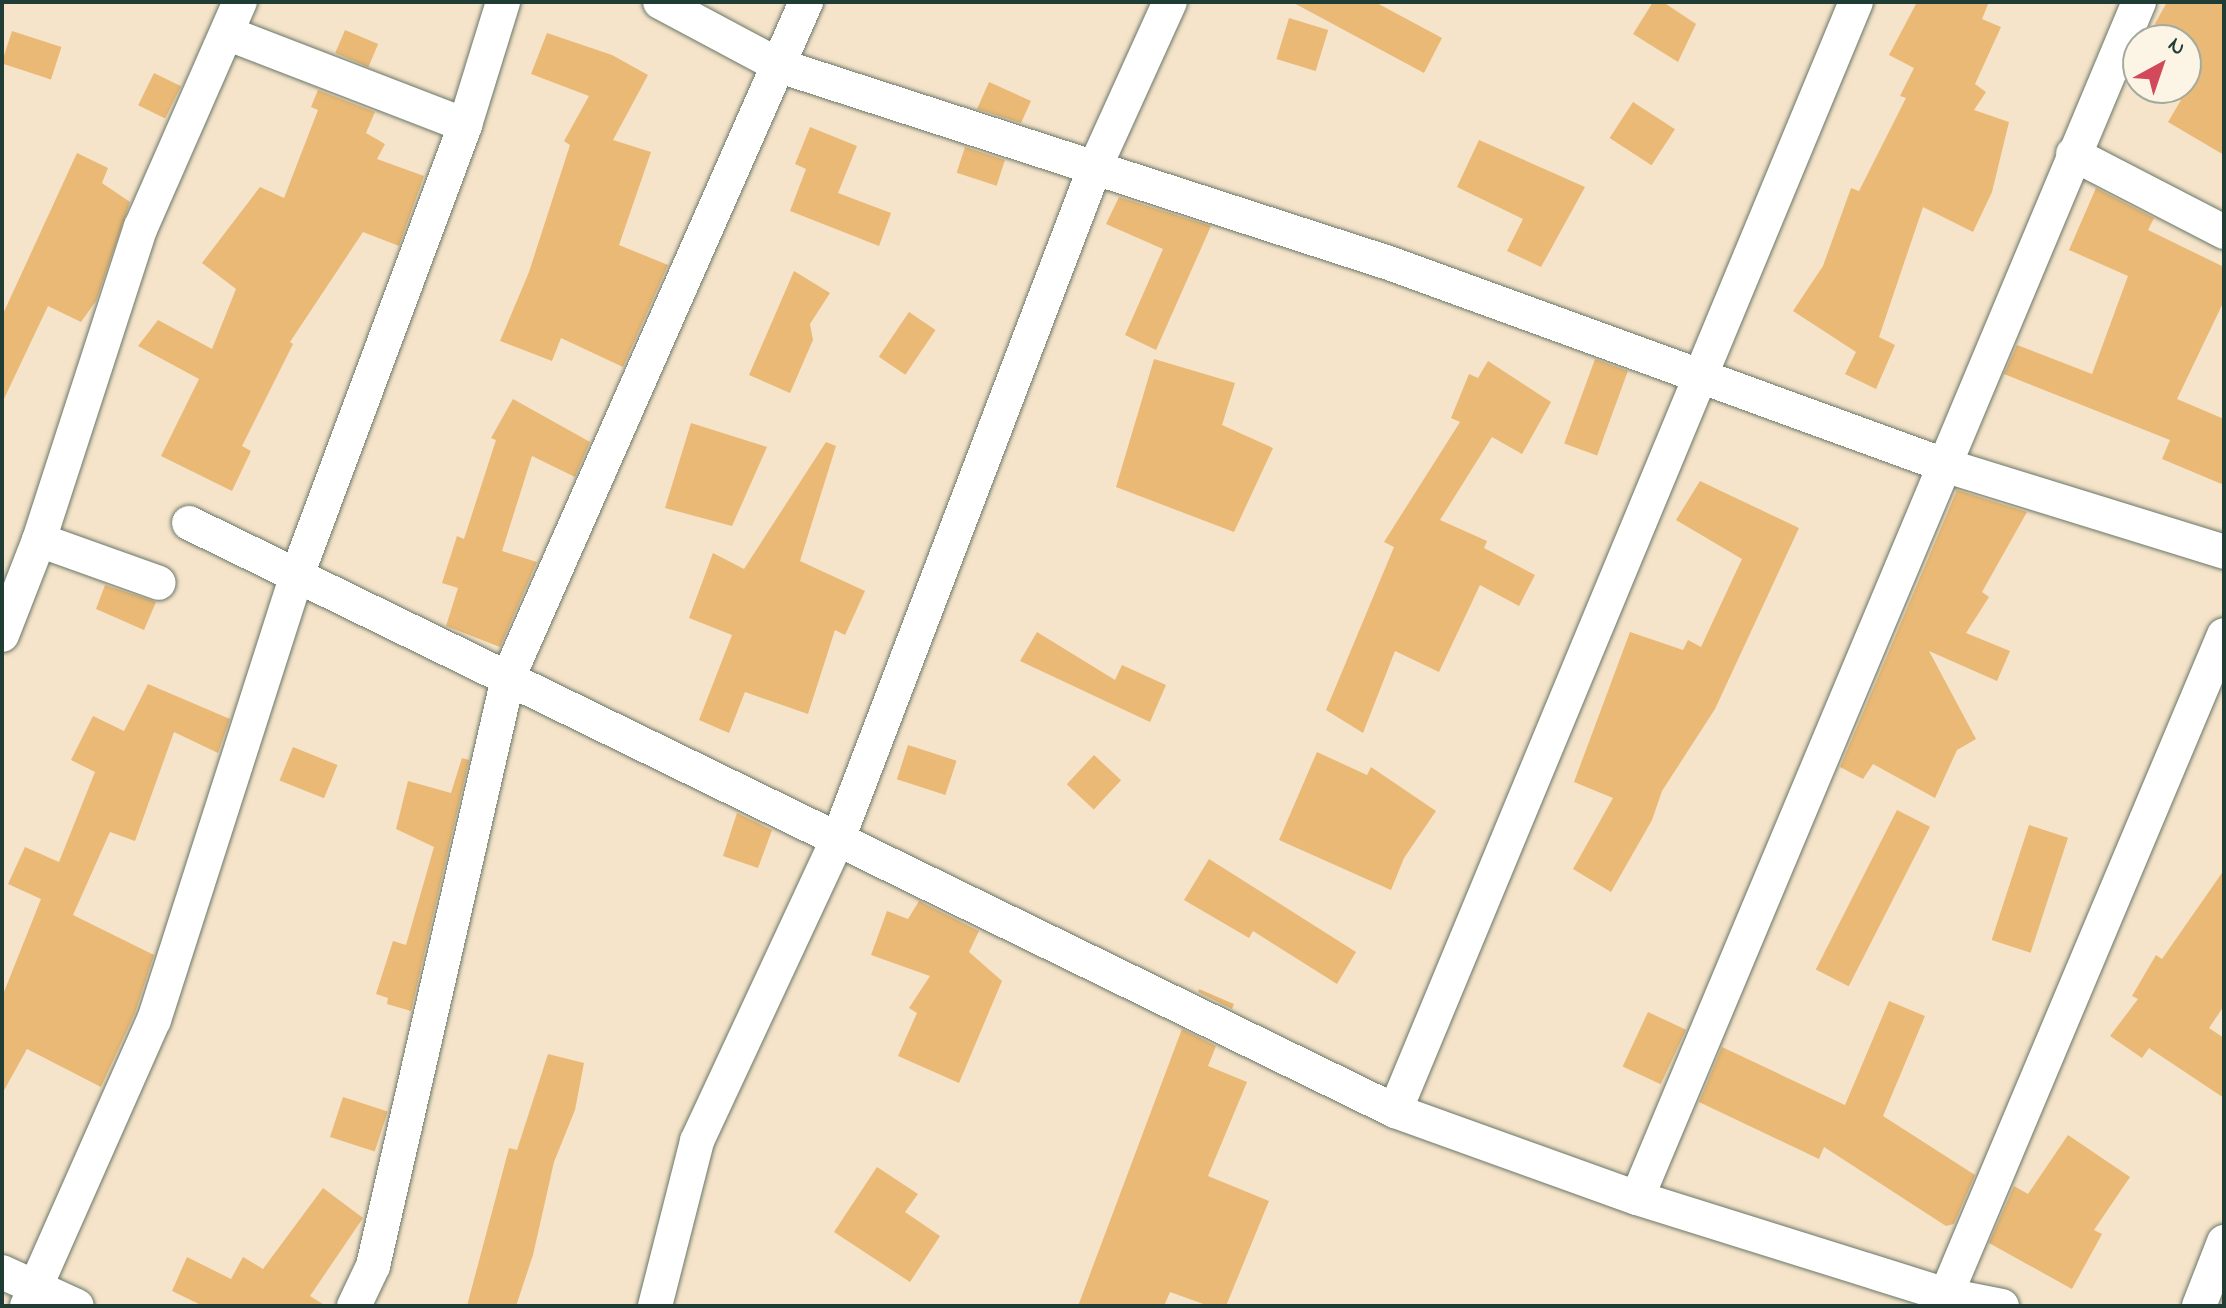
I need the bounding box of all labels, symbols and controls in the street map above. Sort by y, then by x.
north arrow [2122,24,2202,104]
text: N [2160,30,2192,64]

